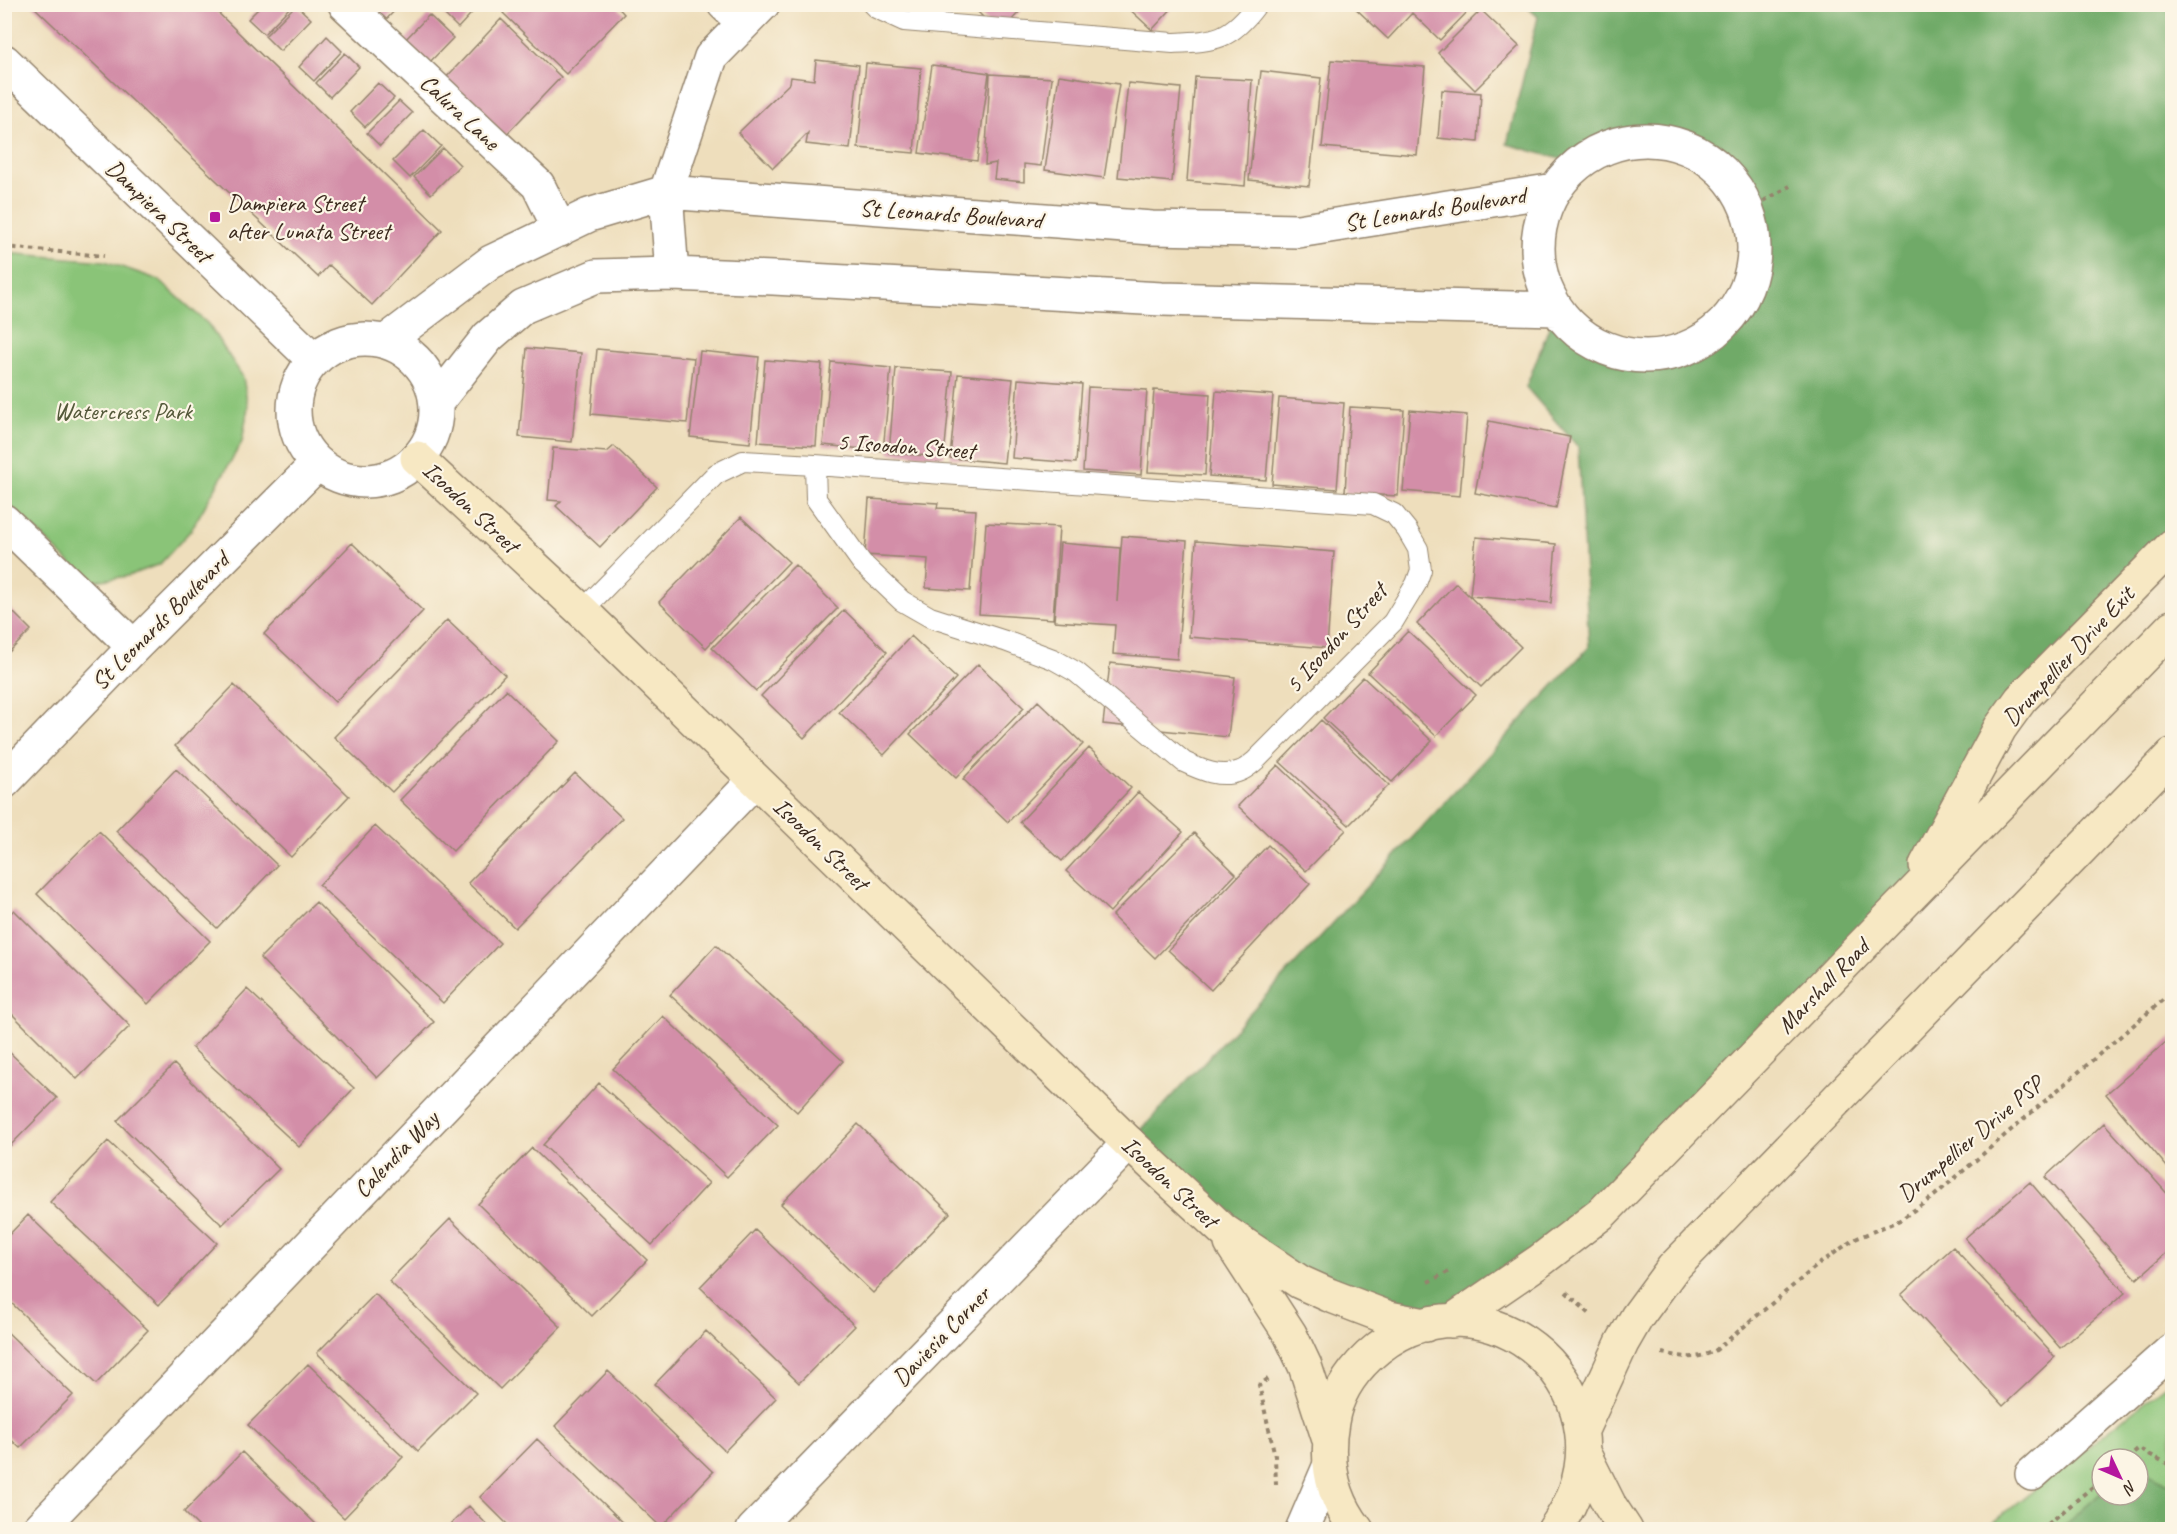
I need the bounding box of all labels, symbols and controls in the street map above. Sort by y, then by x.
street label: Calura Lane [414,67,508,158]
street label: Dampiera Street [100,153,221,271]
street label: St Leonards Boulevard [1342,179,1531,238]
place label: Dampiera Street after Lunata Street [227,188,393,246]
street label: St Leonards Boulevard [859,193,1047,236]
marker: Dampiera Street after Lunata Street [208,210,222,224]
park label: Watercress Park [54,396,194,426]
street label: 5 Isoodon Street [836,426,979,466]
street label: Isoodon Street [416,455,528,561]
street label: St Leonards Boulevard [85,543,238,696]
street label: 5 Isoodon Street [1279,574,1395,699]
street label: Drumpellier Drive Exit [1996,578,2142,732]
street label: Isoodon Street [767,791,877,899]
street label: Marshall Road [1771,930,1878,1040]
street label: Drumpellier Drive PSP [1891,1067,2052,1208]
street label: Calendia Way [347,1103,446,1204]
street label: Isoodon Street [1115,1130,1227,1236]
street label: Daviesia Corner [886,1278,998,1392]
north arrow [2090,1447,2150,1507]
text: N [2117,1476,2141,1499]

